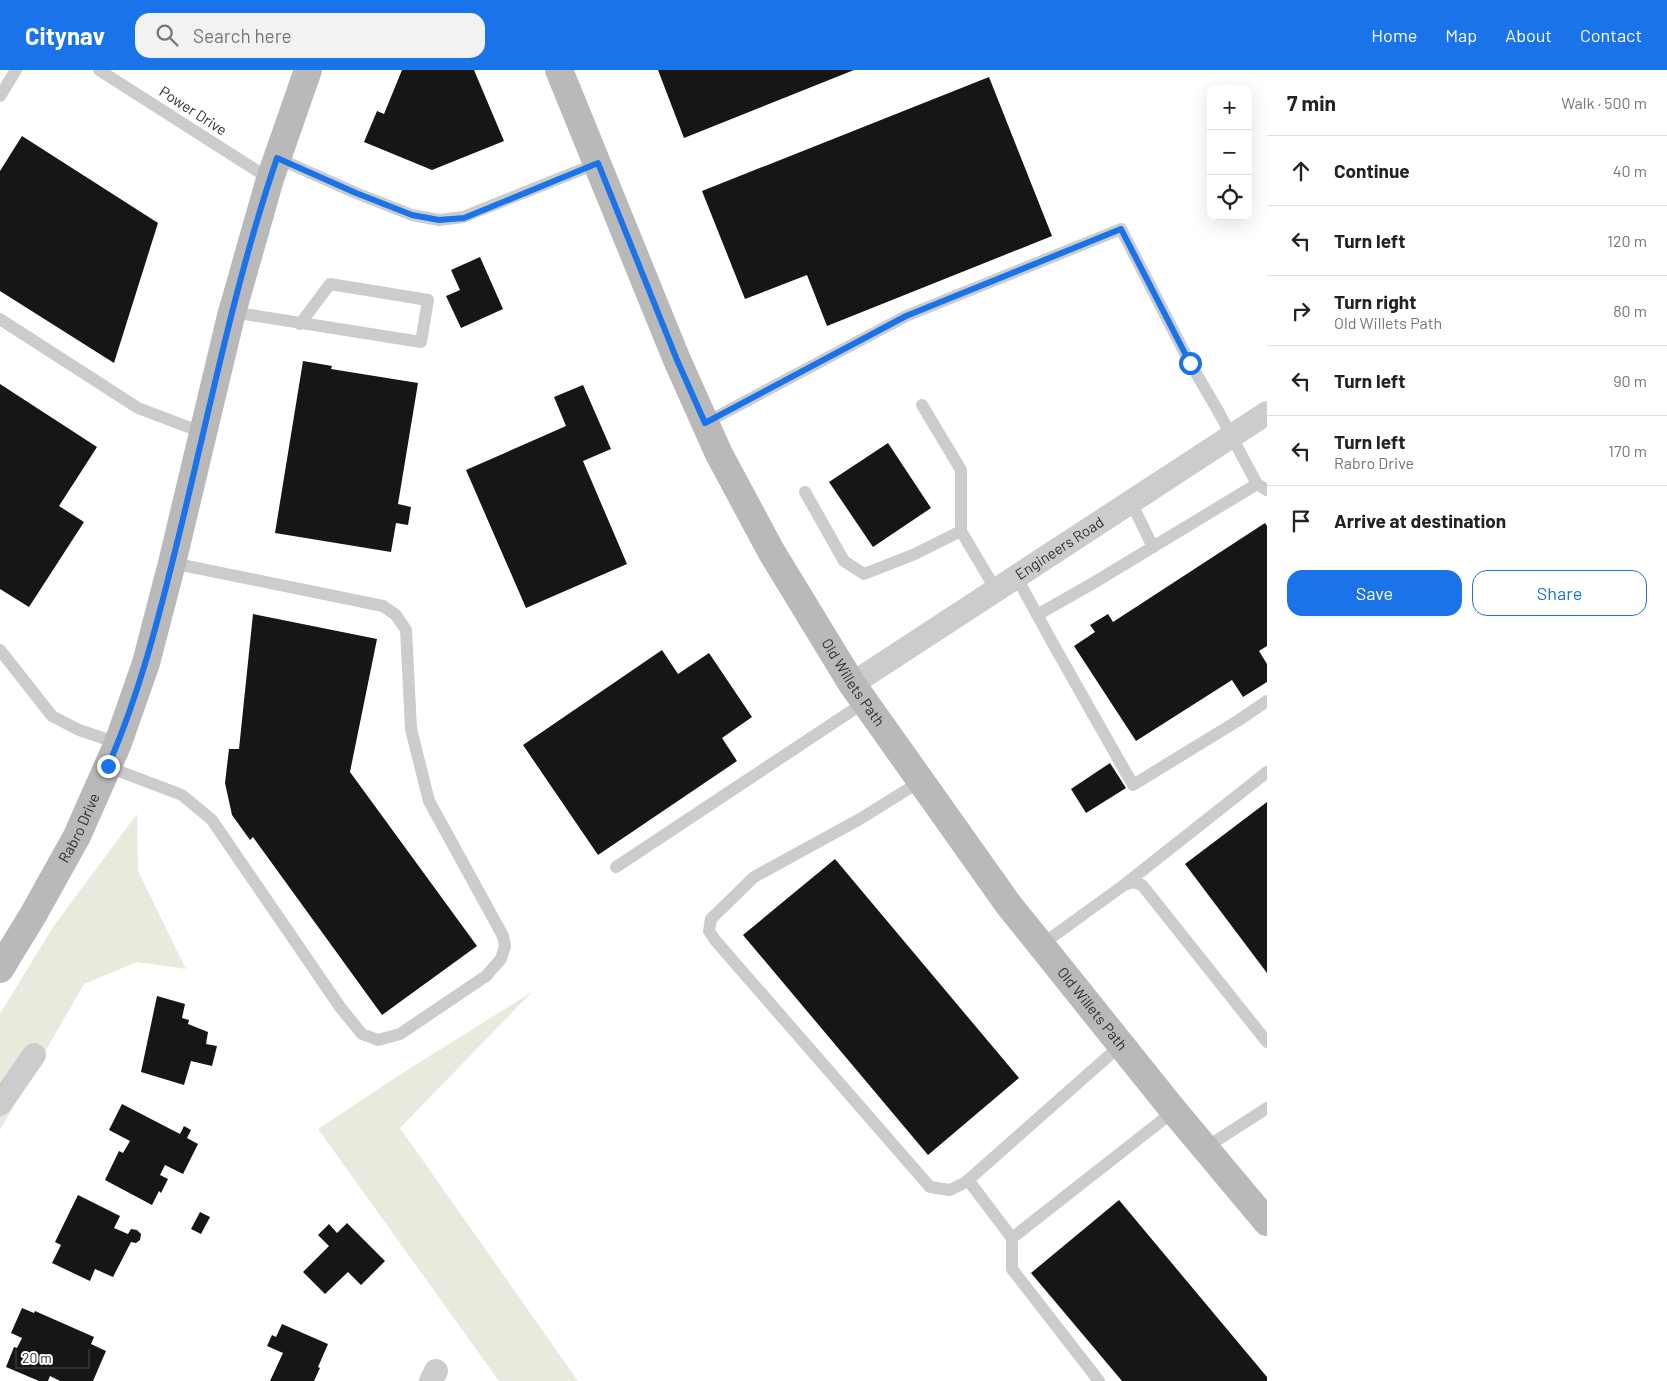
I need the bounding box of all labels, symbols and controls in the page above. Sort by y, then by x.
search box [135,13,485,58]
text: Citynav [25,21,105,50]
icon: search [153,21,181,49]
text: Search here [193,24,292,47]
text: Home [1371,24,1417,46]
text: Map [1445,24,1477,46]
text: About [1505,24,1552,46]
text: Contact [1580,24,1642,46]
street label: Power Drive [156,82,231,139]
map controls [1207,85,1252,220]
button: + [1207,85,1252,130]
text: 7 min [1287,90,1336,115]
text: Walk · 500 m [1561,93,1647,112]
button: − [1207,130,1252,175]
icon: ahead [1287,157,1315,185]
text: Continue [1334,159,1410,182]
text: 40 m [1613,161,1647,180]
button: locate [1207,175,1252,220]
icon: left [1287,227,1315,255]
text: Turn left [1334,229,1405,252]
text: 120 m [1607,231,1647,250]
text: Turn right [1334,290,1416,313]
icon: right [1287,297,1315,325]
text: 80 m [1613,301,1647,320]
text: Old Willets Path [1334,313,1442,332]
route start [1179,352,1202,375]
icon: left [1287,367,1315,395]
text: Turn left [1334,369,1405,392]
text: 90 m [1613,371,1647,390]
text: Turn left [1334,430,1405,453]
icon: left [1287,437,1315,465]
text: 170 m [1608,441,1647,460]
text: Rabro Drive [1334,453,1414,472]
icon: arrive [1287,507,1315,535]
text: Arrive at destination [1334,509,1506,532]
street label: Engineers Road [1012,512,1107,583]
button: Save [1287,570,1462,616]
button: Share [1472,570,1647,616]
street label: Old Willets Path [818,635,889,729]
route end [97,755,120,778]
street label: Rabro Drive [54,790,103,865]
street label: Old Willets Path [1054,963,1132,1054]
scale bar [15,1346,90,1369]
text: 20 m [22,1349,52,1366]

